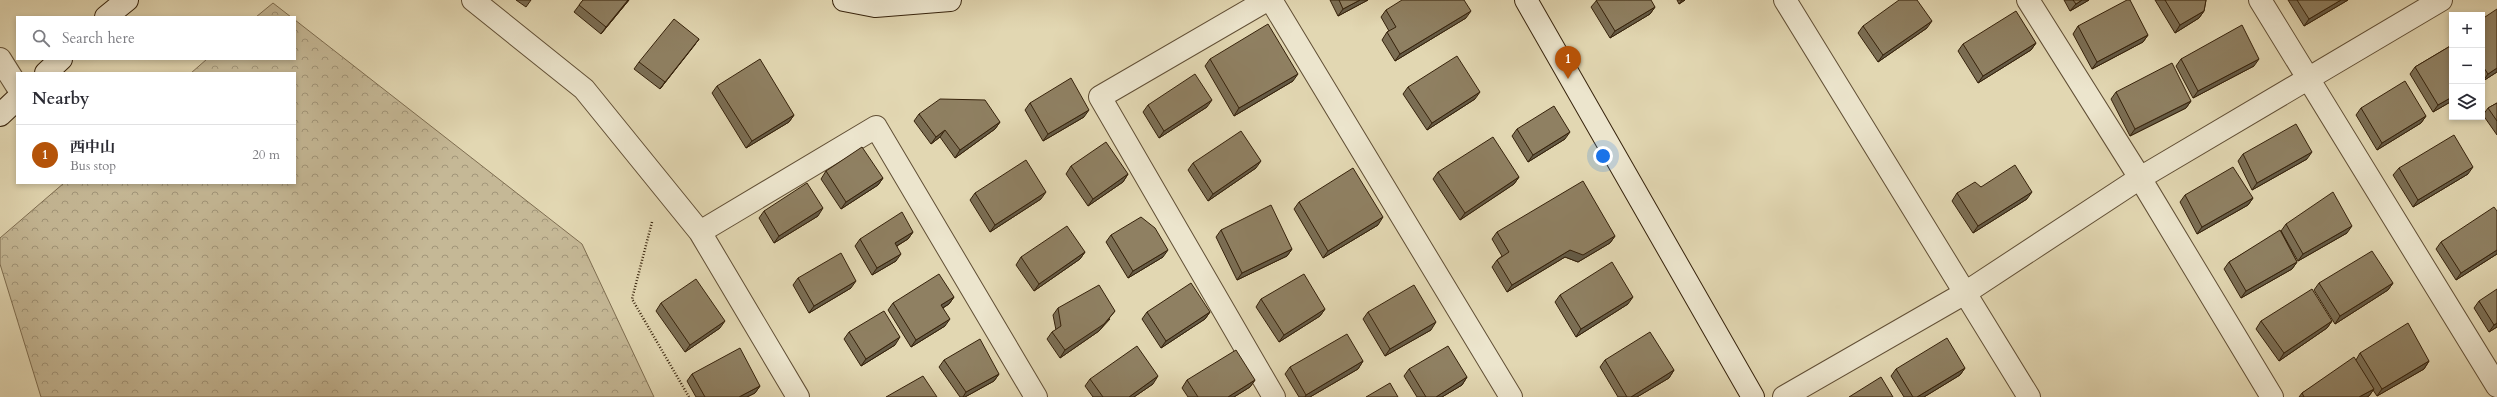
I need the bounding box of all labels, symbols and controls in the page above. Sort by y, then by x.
map controls [2449,12,2485,120]
button: + [2449,12,2485,48]
search box [16,16,296,60]
icon: search [30,27,52,49]
text: Search here [62,28,135,48]
pin: 1 [1555,46,1581,79]
button: − [2449,48,2485,84]
button: layers [2449,84,2485,120]
text: Nearby [32,87,89,110]
text: 西中山 [70,137,115,157]
text: 1 [42,146,48,164]
text: 20 m [252,146,280,164]
your location [1593,146,1613,166]
text: Bus stop [70,157,116,175]

